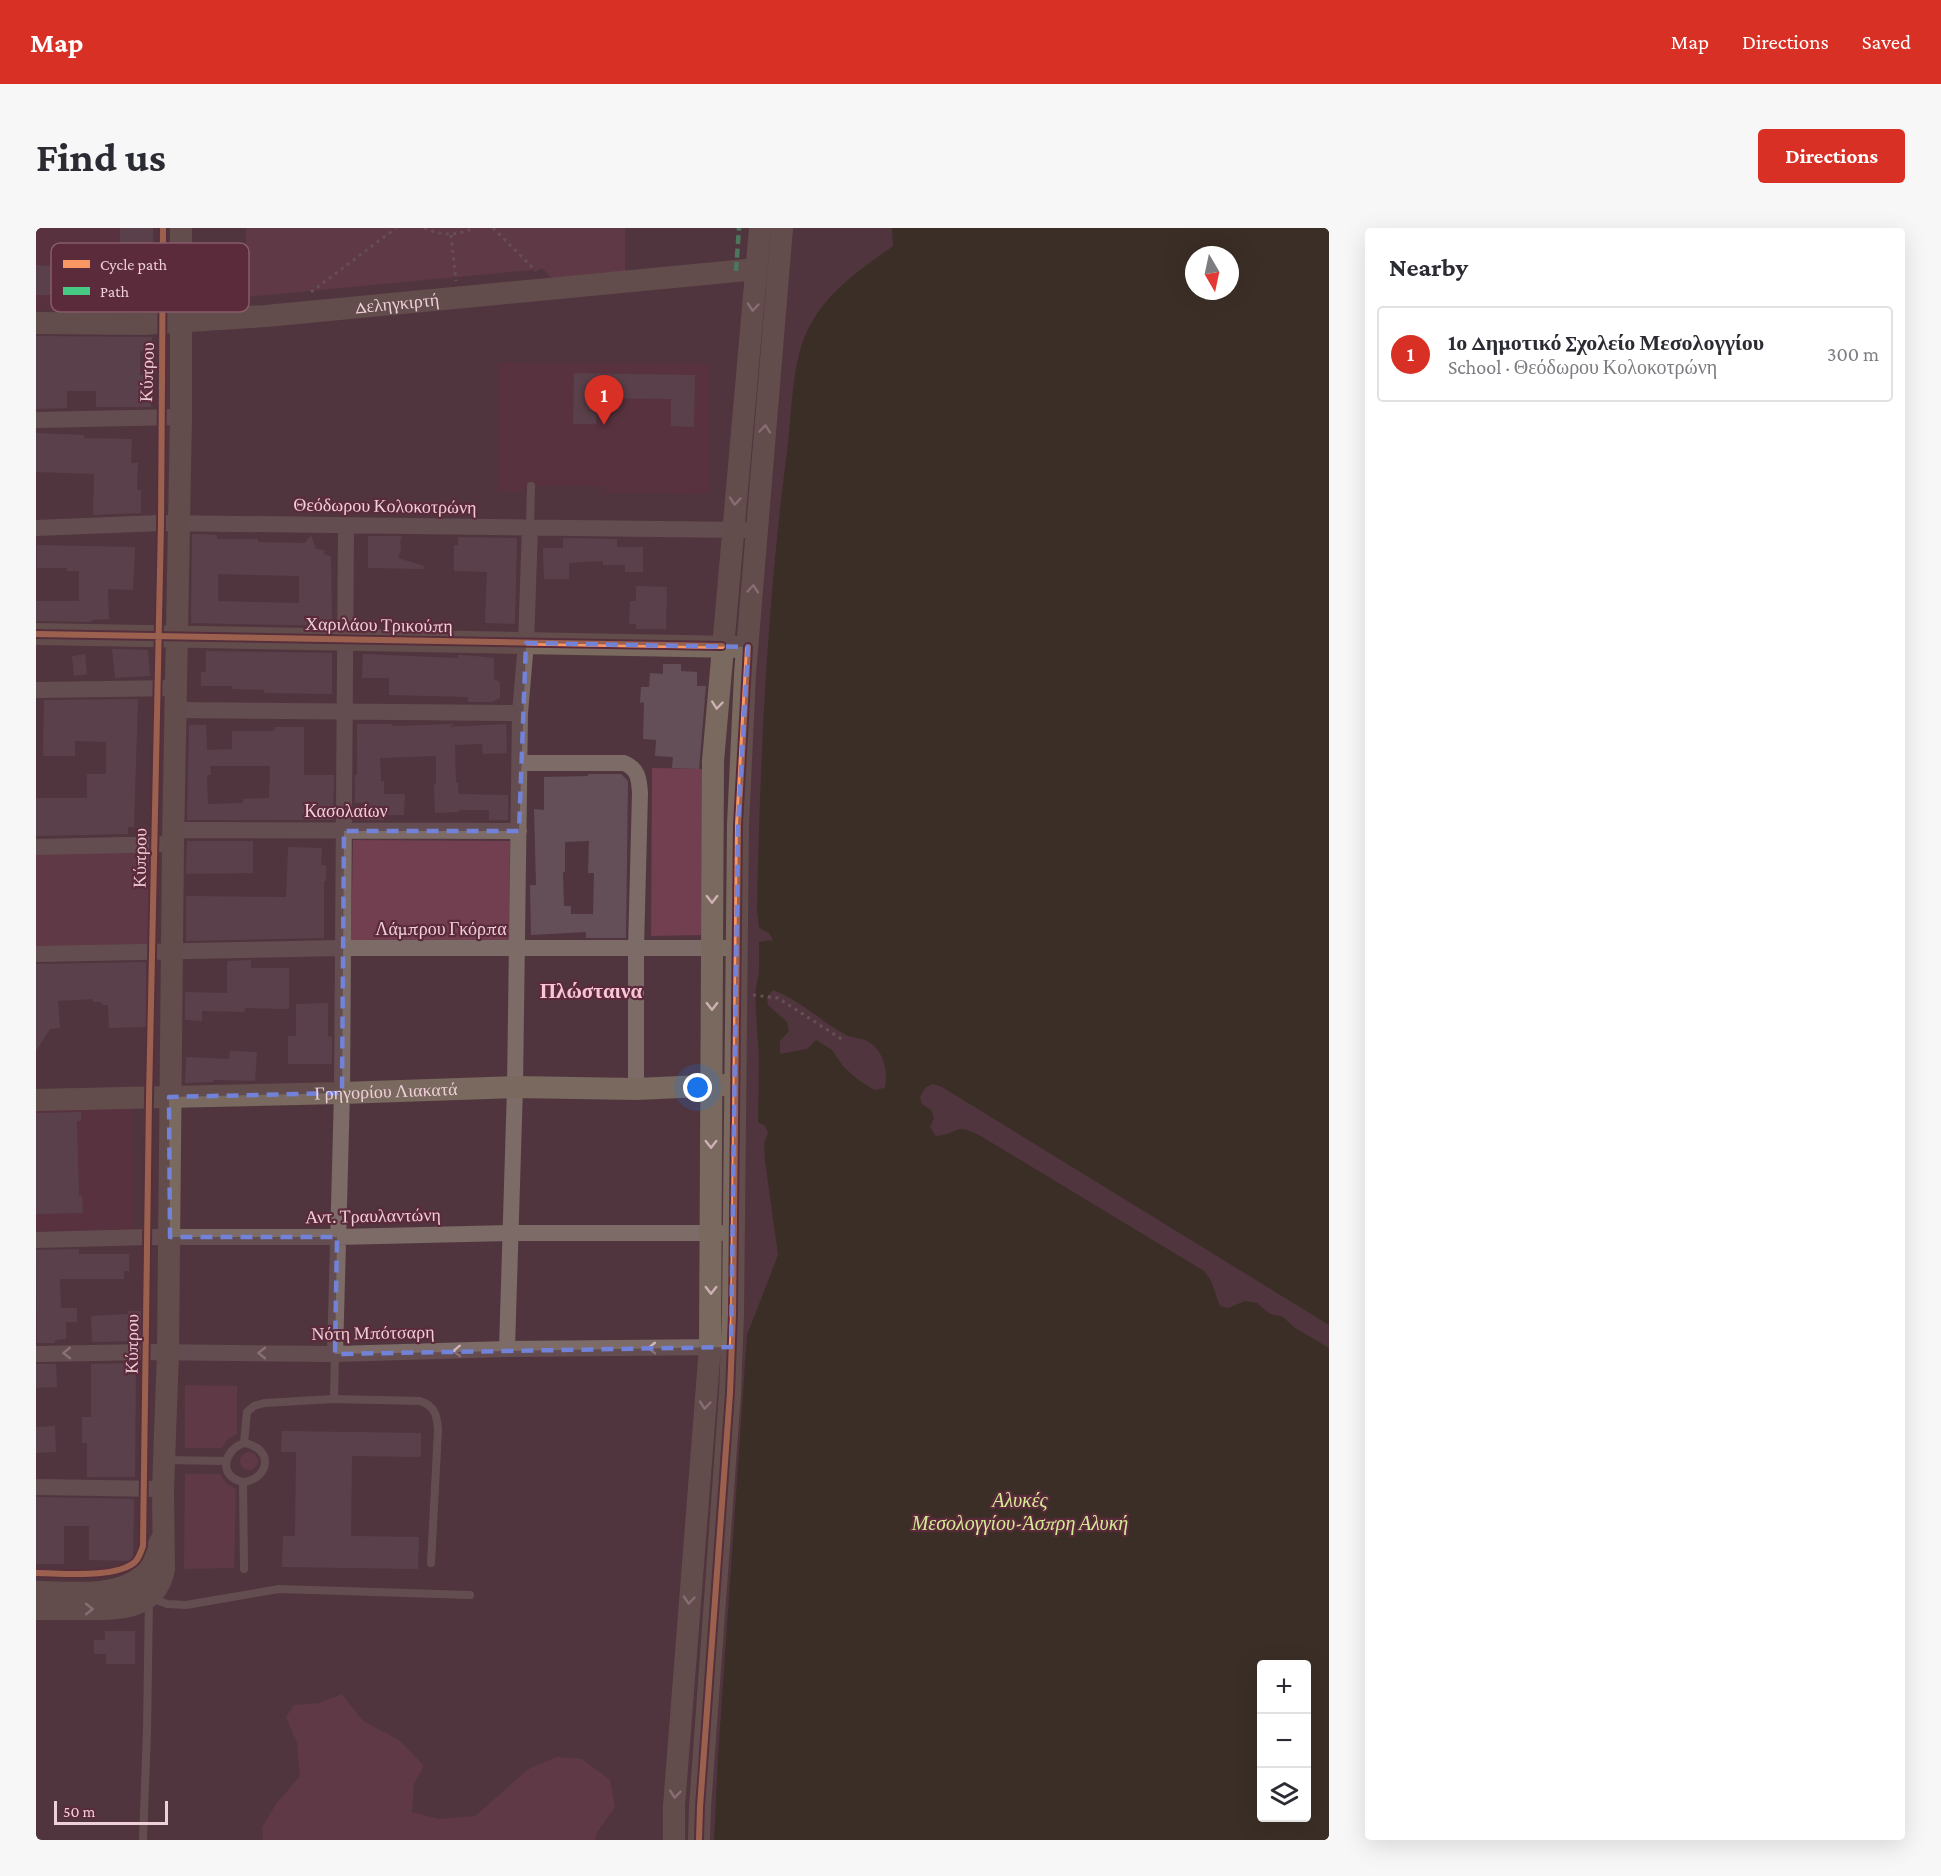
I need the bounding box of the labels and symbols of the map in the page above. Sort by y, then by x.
legend [51,243,249,312]
north arrow [1185,246,1239,300]
text: Cycle path [100,256,167,274]
text: Path [100,283,130,300]
street label: Δεληγκιρτή [354,289,440,317]
one-way arrow [747,303,760,312]
street label: Κύπρου [136,342,158,402]
pin: 1 [584,376,624,425]
one-way arrow [758,425,771,434]
street label: Θεόδωρου Κολοκοτρώνη [293,494,477,518]
one-way arrow [729,497,742,506]
one-way arrow [746,584,759,593]
street label: Χαριλάου Τρικούπη [305,614,453,636]
one-way arrow [711,700,724,709]
street label: Κασολαίων [304,801,388,821]
street label: Κύπρου [129,828,151,888]
one-way arrow [705,895,718,904]
street label: Λάμπρου Γκόρπα [375,919,507,939]
district label: Πλώσταινα [540,979,642,1003]
one-way arrow [706,1002,718,1011]
your location [683,1073,712,1102]
street label: Γρηγορίου Λιακατά [314,1079,458,1104]
one-way arrow [705,1139,717,1148]
street label: Αντ. Τραυλαντώνη [305,1205,441,1227]
one-way arrow [705,1286,717,1295]
street label: Κύπρου [121,1314,143,1374]
street label: Νότη Μπότσαρη [311,1322,435,1344]
one-way arrow [647,1341,656,1354]
one-way arrow [452,1344,461,1357]
one-way arrow [62,1347,71,1359]
one-way arrow [257,1347,266,1359]
one-way arrow [699,1401,712,1410]
water label: Αλυκές Μεσολογγίου-Άσπρη Αλυκή [911,1489,1128,1535]
one-way arrow [683,1595,696,1604]
one-way arrow [84,1603,93,1615]
one-way arrow [669,1789,682,1799]
scale bar [54,1798,168,1826]

